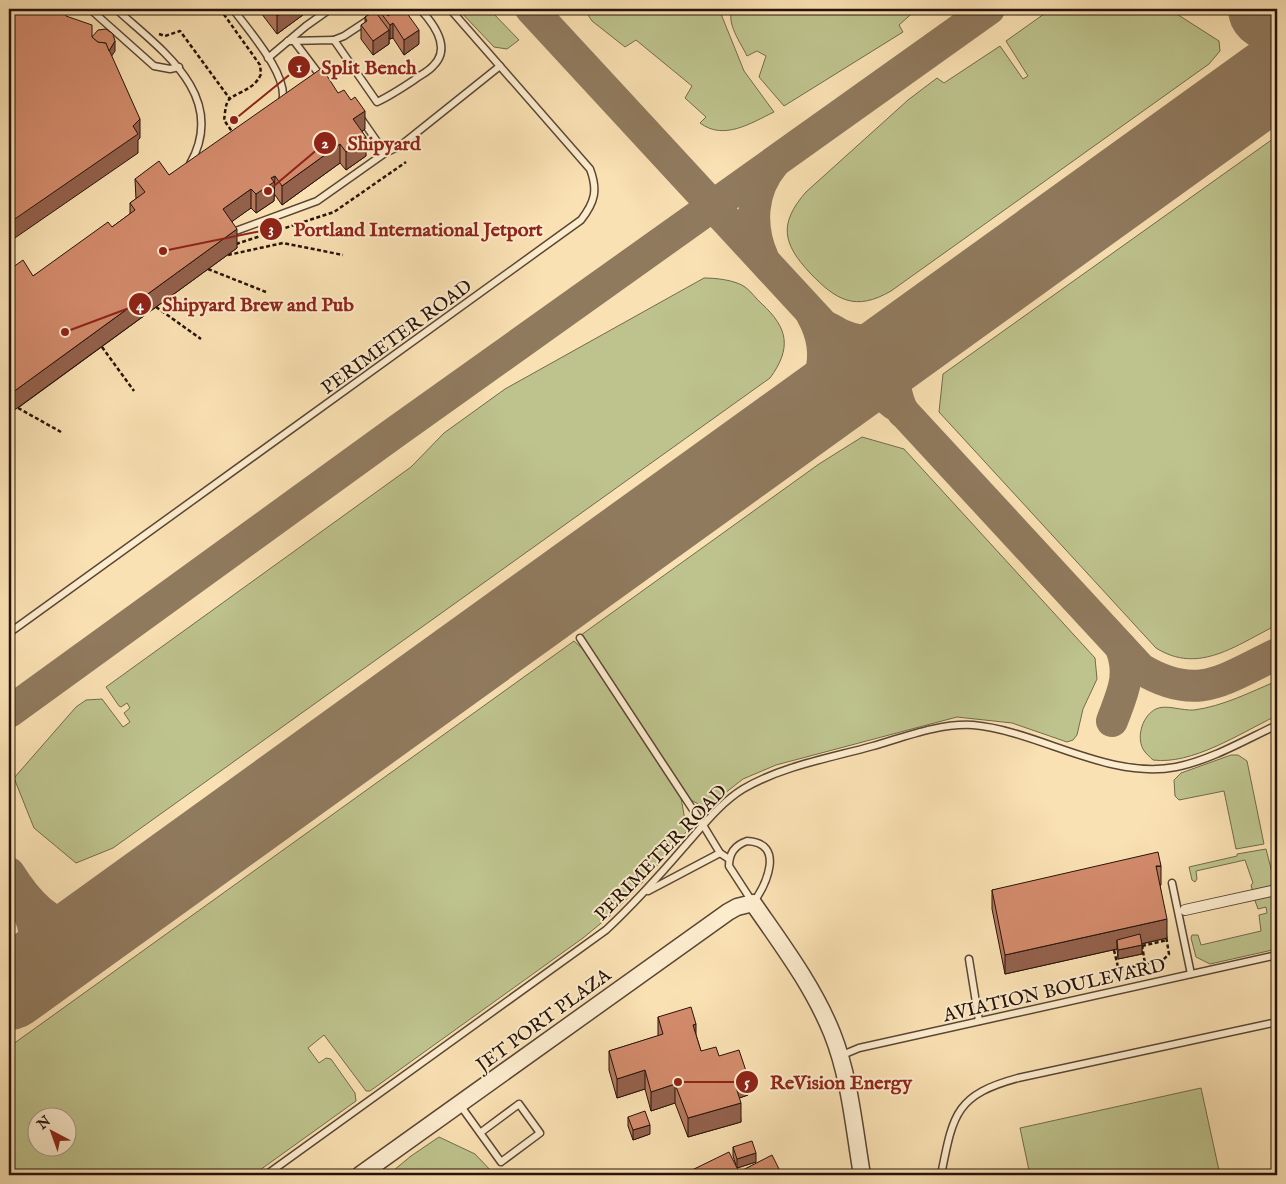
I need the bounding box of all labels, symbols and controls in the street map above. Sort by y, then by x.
callout: Split Bench [287,50,427,85]
text: Split Bench [321,56,417,81]
text: 1 [296,58,302,77]
callout: Shipyard [313,125,431,160]
text: Shipyard [347,132,422,157]
text: 2 [321,134,329,153]
callout: Portland International Jetport [259,212,553,247]
text: Portland International Jetport [293,218,543,243]
text: 3 [268,220,274,239]
street label: PERIMETER ROAD [317,275,477,400]
callout: Shipyard Brew and Pub [127,287,364,322]
text: Shipyard Brew and Pub [162,293,354,318]
text: 4 [136,296,144,315]
street label: PERIMETER ROAD [590,780,733,927]
street label: AVIATION BOULEVARD [940,954,1168,1028]
street label: JET PORT PLAZA [470,963,617,1079]
callout: ReVision Energy [735,1065,922,1100]
text: ReVision Energy [770,1071,913,1096]
text: 5 [744,1073,750,1092]
north arrow [28,1106,78,1156]
text: N [33,1112,55,1134]

